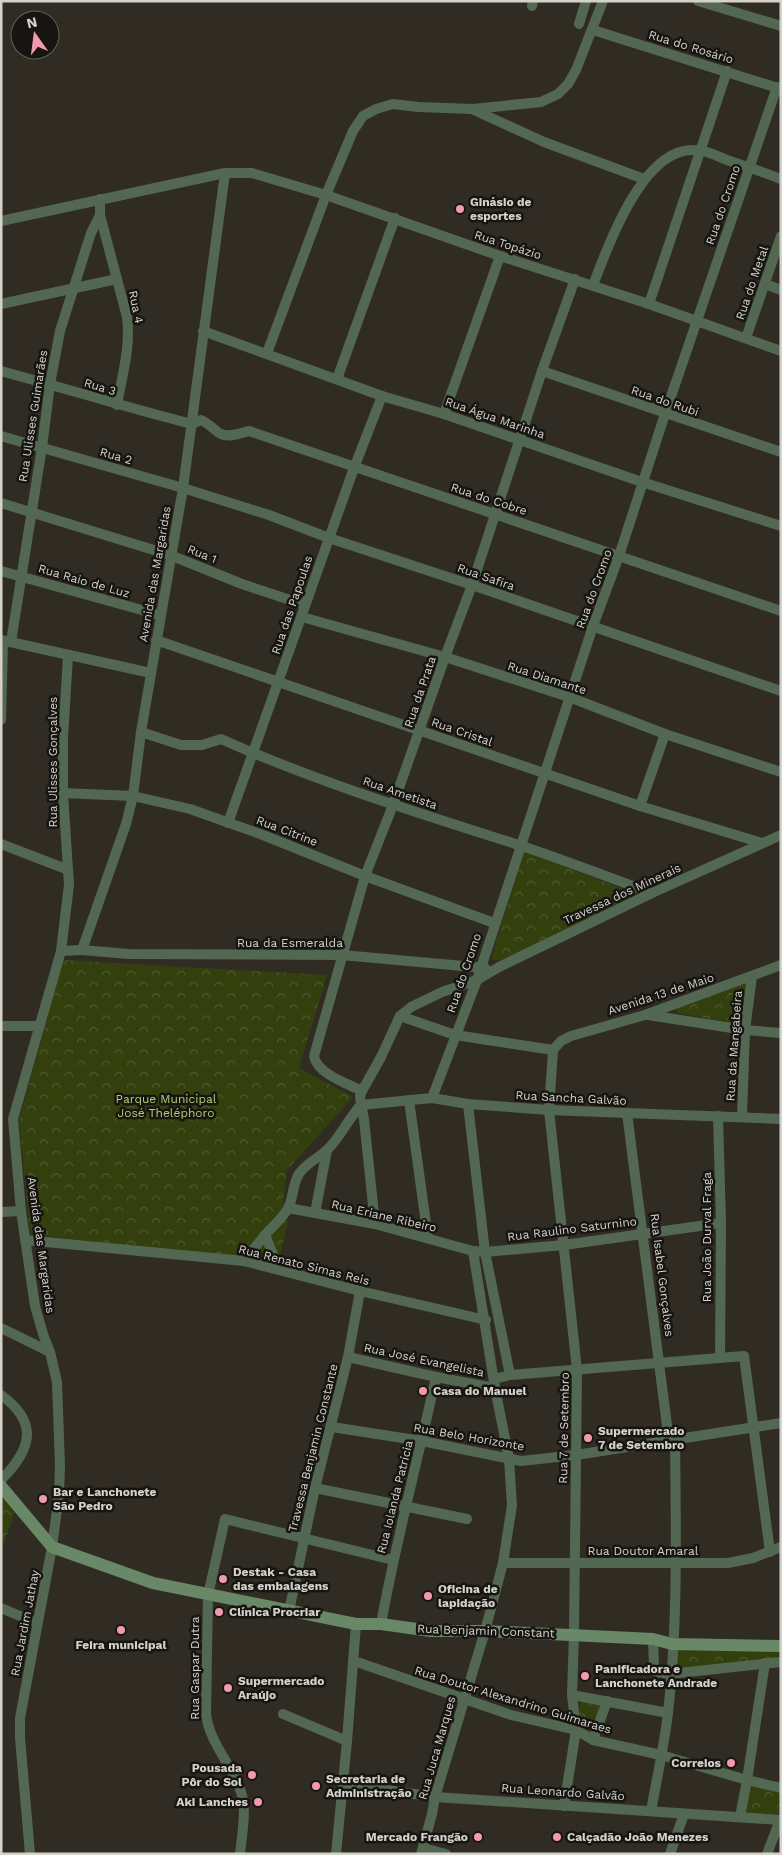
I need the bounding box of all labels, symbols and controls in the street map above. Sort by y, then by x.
north arrow [10,10,60,60]
text: N [25,13,39,31]
street label: Rua do Rosário [647,27,735,67]
street label: Rua do Cromo [703,163,743,247]
place label: Ginásio de esportes [470,195,532,223]
marker: Ginásio de esportes [454,203,466,215]
street label: Rua Topázio [473,228,543,262]
street label: Rua do Metal [733,244,771,322]
street label: Rua 4 [126,289,146,325]
street label: Rua Ulisses Guimarães [16,349,50,483]
street label: Rua 3 [82,376,118,398]
street label: Rua do Rubi [629,383,701,419]
street label: Rua Água Marinha [443,394,547,442]
street label: Rua 2 [98,445,134,467]
street label: Rua do Cobre [449,480,529,518]
street label: Avenida das Margaridas [136,505,174,643]
street label: Rua 1 [185,542,219,566]
street label: Rua do Cromo [573,547,615,631]
street label: Rua das Papoulas [269,554,315,656]
street label: Rua Raio de Luz [37,561,131,601]
street label: Rua Safira [456,561,517,593]
street label: Rua da Prata [401,654,439,729]
street label: Rua Diamante [506,659,588,697]
street label: Rua Ulisses Gonçalves [46,697,60,827]
street label: Rua Cristal [429,715,495,749]
street label: Rua Ametista [361,774,439,812]
street label: Rua Citrine [254,813,320,849]
street label: Travessa dos Minerais [561,861,683,927]
street label: Rua do Cromo [444,931,484,1015]
street label: Rua da Esmeralda [237,936,343,950]
street label: Avenida 13 de Maio [606,970,716,1018]
street label: Rua da Mangabeira [723,990,745,1102]
street label: Rua Sancha Galvão [515,1088,627,1108]
park label: Parque Municipal José Theléphoro [116,1092,217,1120]
street label: Rua João Durval Fraga [700,1172,714,1302]
street label: Avenida das Margaridas [24,1176,58,1314]
street label: Rua Eriane Ribeiro [330,1197,438,1235]
street label: Rua Isabel Gonçalves [647,1213,677,1337]
street label: Rua Raulino Saturnino [506,1214,638,1244]
street label: Rua Renato Simas Reis [237,1242,371,1288]
street label: Rua José Evangelista [363,1340,486,1380]
street label: Travessa Benjamin Constante [285,1362,341,1534]
street label: Rua 7 de Setembro [556,1372,572,1484]
place label: Casa do Manuel [433,1384,527,1398]
marker: Casa do Manuel [417,1385,429,1397]
street label: Rua Belo Horizonte [412,1420,526,1454]
place label: Supermercado 7 de Setembro [598,1424,685,1452]
marker: Supermercado 7 de Setembro [582,1432,594,1444]
street label: Rua Iolanda Patrícia [374,1439,416,1555]
place label: Bar e Lanchonete São Pedro [53,1485,157,1513]
marker: Bar e Lanchonete São Pedro [37,1493,49,1505]
street label: Rua Doutor Amaral [588,1544,699,1558]
place label: Destak - Casa das embalagens [233,1565,329,1593]
street label: Rua Jardim Jathay [8,1568,42,1677]
marker: Destak - Casa das embalagens [217,1573,229,1585]
place label: Oficina de lapidação [438,1582,498,1610]
marker: Oficina de lapidação [422,1590,434,1602]
place label: Clínica Procriar [229,1605,321,1619]
marker: Clínica Procriar [213,1606,225,1618]
street label: Rua Gaspar Dutra [188,1616,202,1720]
street label: Rua Benjamin Constant [417,1622,555,1640]
marker: Feira municipal [115,1624,127,1636]
place label: Feira municipal [76,1638,166,1652]
place label: Panificadora e Lanchonete Andrade [595,1662,717,1690]
street label: Rua Doutor Alexandrino Guimaraes [413,1663,613,1737]
marker: Panificadora e Lanchonete Andrade [579,1670,591,1682]
place label: Supermercado Araújo [238,1674,325,1702]
marker: Supermercado Araújo [222,1682,234,1694]
street label: Rua Juca Marques [416,1695,458,1801]
place label: Correios [671,1756,722,1770]
marker: Correios [725,1757,737,1769]
place label: Pousada Pôr do Sol [182,1761,242,1789]
marker: Pousada Pôr do Sol [246,1769,258,1781]
place label: Secretaria de Administração [326,1772,412,1800]
marker: Secretaria de Administração [310,1780,322,1792]
street label: Rua Leonardo Galvão [501,1781,625,1803]
place label: Aki Lanches [176,1795,249,1809]
marker: Aki Lanches [252,1796,264,1808]
place label: Mercado Frangão [366,1830,468,1844]
place label: Calçadão João Menezes [567,1830,709,1844]
marker: Mercado Frangão [472,1831,484,1843]
marker: Calçadão João Menezes [551,1831,563,1843]

